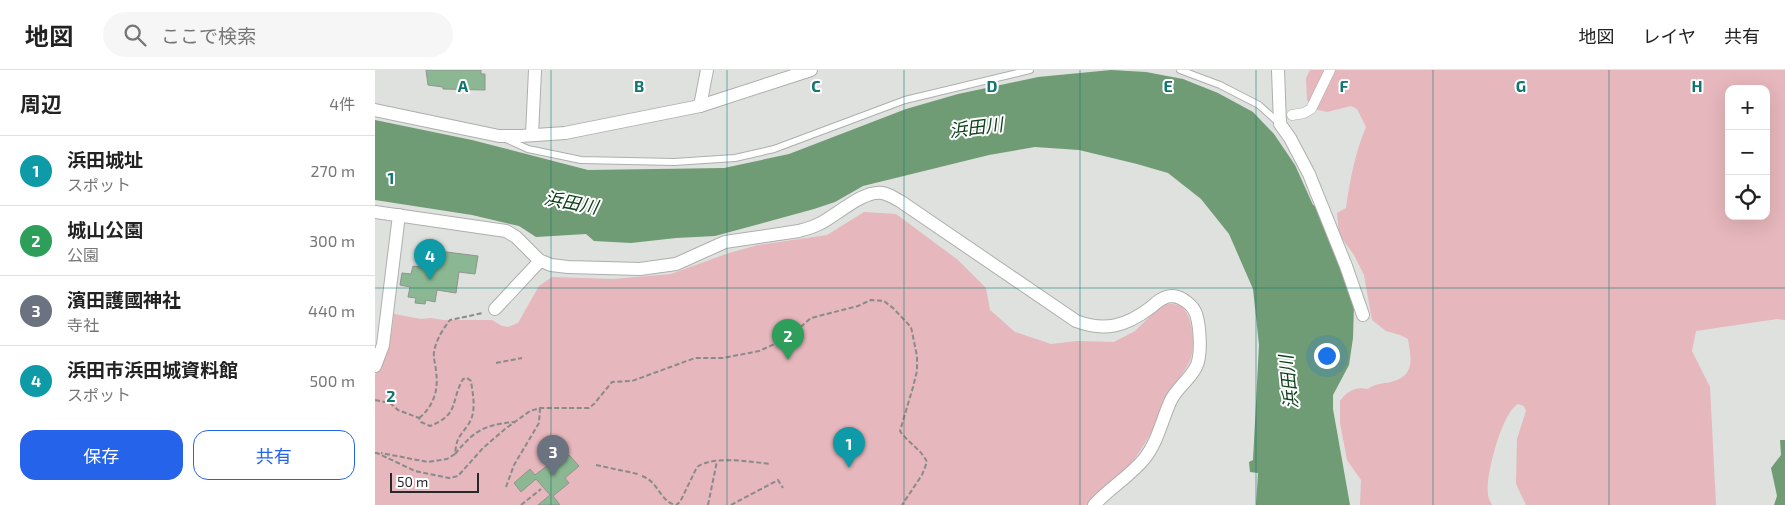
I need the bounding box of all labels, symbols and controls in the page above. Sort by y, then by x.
search box [103,12,453,57]
text: 地図 [25,21,73,50]
icon: search [121,21,149,49]
text: ここで検索 [161,24,256,47]
text: 地図 [1579,25,1615,47]
text: レイヤ [1643,25,1696,47]
text: 共有 [1724,25,1760,47]
text: A [458,76,469,95]
text: B [634,76,644,95]
text: C [811,76,821,95]
text: D [987,76,998,95]
text: E [1163,76,1173,95]
text: F [1340,76,1349,95]
text: G [1516,76,1526,95]
text: H [1691,76,1703,95]
map controls [1725,85,1770,220]
button: + [1725,85,1770,130]
text: 周辺 [20,91,62,116]
text: 4件 [329,94,355,113]
water label: 浜田川 [948,113,1006,141]
button: − [1725,130,1770,175]
text: 浜田城址 [67,148,143,171]
text: 1 [33,161,39,180]
text: 270 m [311,161,355,180]
text: 1 [388,168,394,187]
text: スポット [67,175,131,194]
button: locate [1725,175,1770,220]
water label: 浜田川 [543,186,602,218]
text: 城山公園 [67,218,143,241]
text: 2 [31,231,41,250]
text: 300 m [309,231,355,250]
pin: 4 [414,239,446,280]
text: 公園 [67,245,99,264]
text: 濱田護國神社 [67,288,181,311]
text: 3 [31,301,41,320]
text: 440 m [308,301,355,320]
text: 寺社 [67,315,99,334]
pin: 2 [772,319,804,360]
your location [1314,343,1340,369]
water label: 浜田川 [1274,352,1302,410]
text: 浜田市浜田城資料館 [67,358,238,381]
text: 4 [31,371,41,390]
text: 500 m [310,371,355,390]
text: スポット [67,385,131,404]
text: 2 [386,386,396,405]
pin: 1 [833,427,865,468]
button: 保存 [20,430,183,480]
button: 共有 [193,430,355,480]
pin: 3 [537,435,569,476]
scale bar [390,470,479,493]
text: 50 m [397,473,428,490]

